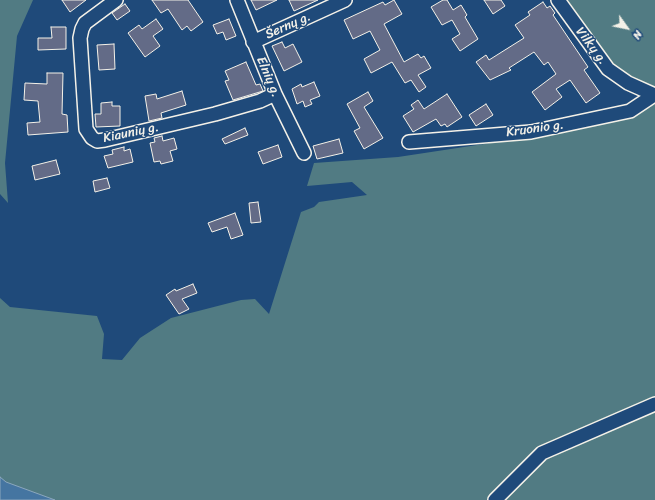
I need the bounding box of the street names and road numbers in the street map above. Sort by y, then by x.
street label: Šernų g. [263,9,313,43]
street label: Vilkų g. [572,24,610,68]
street label: Elnių g. [253,54,283,100]
street label: Kruonio g. [505,117,565,141]
street label: Kiaunių g. [102,120,160,146]

